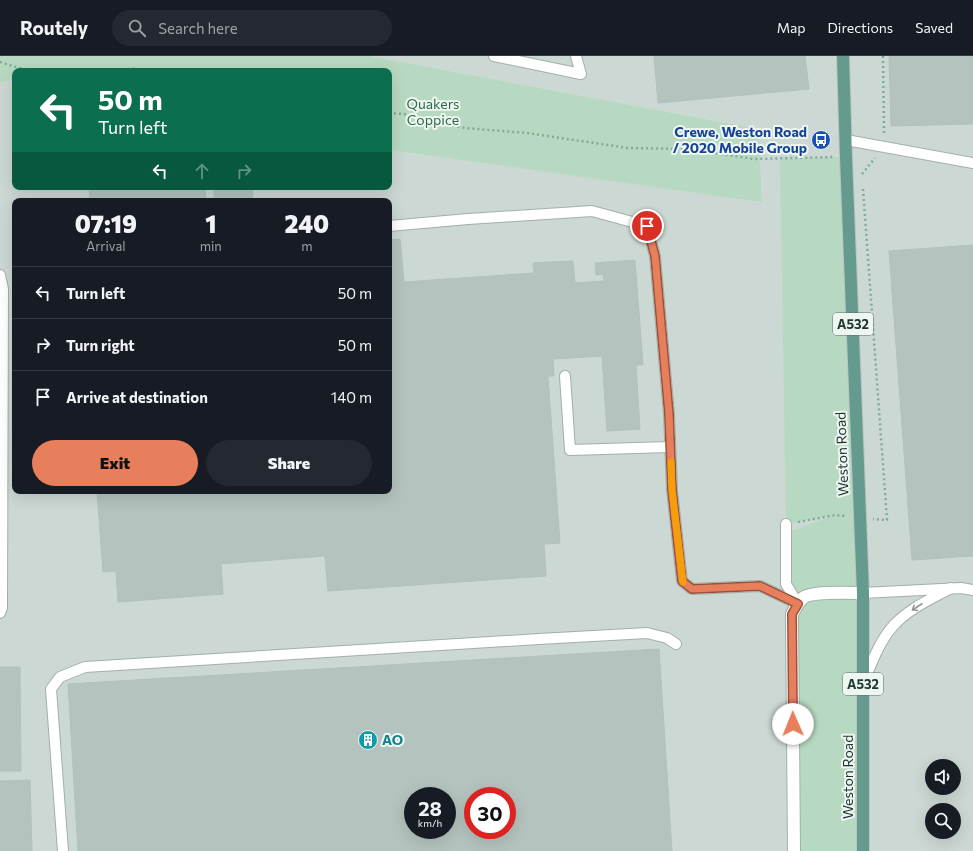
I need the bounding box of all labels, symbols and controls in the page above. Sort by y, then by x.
search box [112,10,392,46]
text: Routely [20,16,88,39]
icon: search [126,17,148,39]
text: Search here [158,19,238,37]
text: Map [777,19,806,36]
text: Directions [828,19,893,36]
text: Saved [915,19,953,36]
text: 50 m [98,82,163,116]
icon: left [32,84,84,136]
park label: Quakers Coppice [407,95,459,128]
text: Turn left [98,116,167,138]
place label: Crewe, Weston Road / 2020 Mobile Group [673,123,807,156]
bus stop icon: Crewe, Weston Road / 2020 Mobile Group [810,129,832,151]
icon: left [149,160,171,182]
icon: ahead [191,160,213,182]
icon: right [233,160,255,182]
text: 07:19 [75,209,137,238]
text: 1 [205,209,216,238]
text: 240 [285,209,329,238]
pin [630,209,664,243]
icon: arrive [636,215,658,237]
text: Arrival [86,238,126,254]
text: min [200,238,222,254]
text: m [301,238,313,254]
icon: left [32,282,54,304]
text: Turn left [66,284,125,302]
text: 50 m [338,284,372,302]
road number: A532 [833,313,873,335]
icon: right [32,334,54,356]
text: Turn right [66,336,135,354]
text: 50 m [338,336,372,354]
icon: arrive [32,386,54,408]
text: Arrive at destination [66,388,208,406]
text: 140 m [331,388,372,406]
street label: Weston Road [832,412,851,496]
button: Exit [32,440,198,486]
button: Share [206,440,372,486]
one-way arrow [911,603,922,611]
road number: A532 [843,673,883,695]
position arrow [772,703,814,745]
building icon: AO [357,729,379,751]
place label: AO [382,731,403,748]
street label: Weston Road [839,735,856,819]
map controls [925,759,961,839]
button: sound [925,759,961,795]
speed limit sign: 30 [464,787,516,839]
text: 28 [418,796,442,820]
button: search [925,803,961,839]
text: km/h [418,817,442,829]

